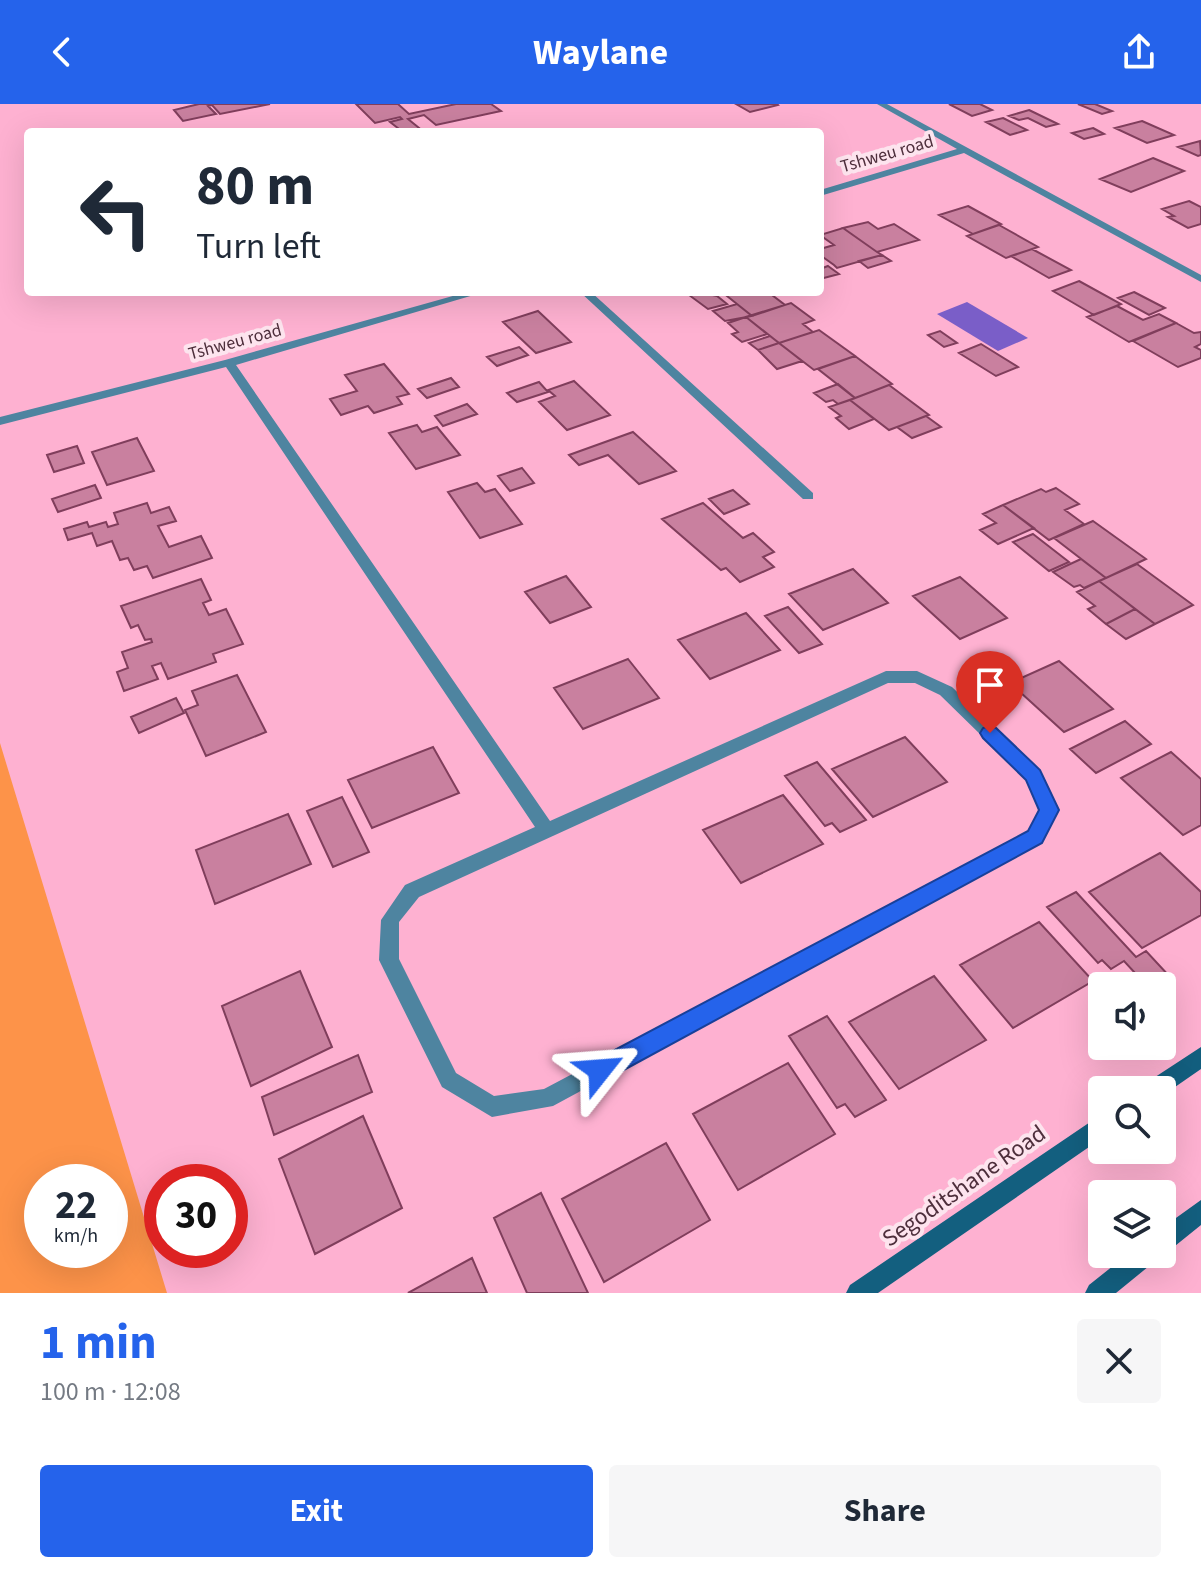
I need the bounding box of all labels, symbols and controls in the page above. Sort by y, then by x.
text: Waylane [533,27,668,78]
icon: back [40,30,84,74]
icon: share [1117,30,1161,74]
street label: Tshweu road [838,129,936,179]
text: 80 m [196,147,314,226]
icon: left [64,160,168,264]
text: Turn left [196,221,321,272]
street label: Tshweu road [186,318,284,366]
pin [956,651,1024,733]
icon: arrive [968,663,1012,707]
map controls [1088,972,1176,1268]
button: sound [1088,972,1176,1060]
position arrow [558,1028,642,1112]
button: search [1088,1076,1176,1164]
street label: Segoditshane Road [875,1116,1053,1256]
speed limit sign: 30 [144,1164,248,1268]
text: 22 [55,1177,97,1234]
button: layers [1088,1180,1176,1268]
text: km/h [54,1222,98,1250]
text: 1 min [40,1309,157,1377]
button: close [1077,1319,1161,1403]
text: 100 m · 12:08 [40,1373,181,1410]
button: Exit [40,1465,593,1557]
button: Share [609,1465,1161,1557]

